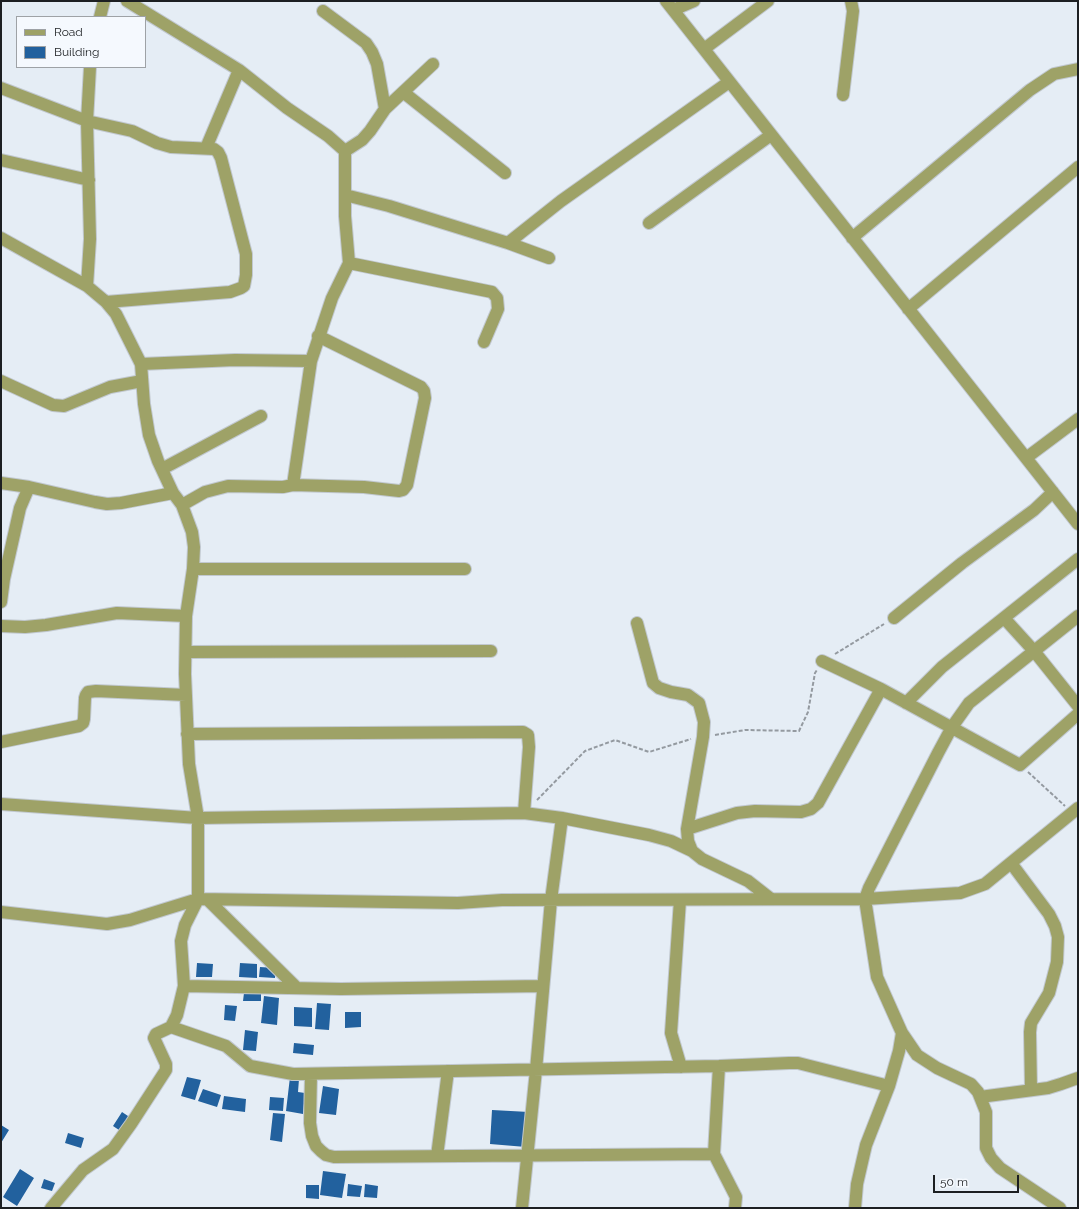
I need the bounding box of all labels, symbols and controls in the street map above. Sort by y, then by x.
legend [16,16,146,68]
text: Road [54,25,83,39]
text: Building [54,45,100,59]
scale bar [935,1167,1021,1193]
text: 50 m [940,1175,968,1189]

